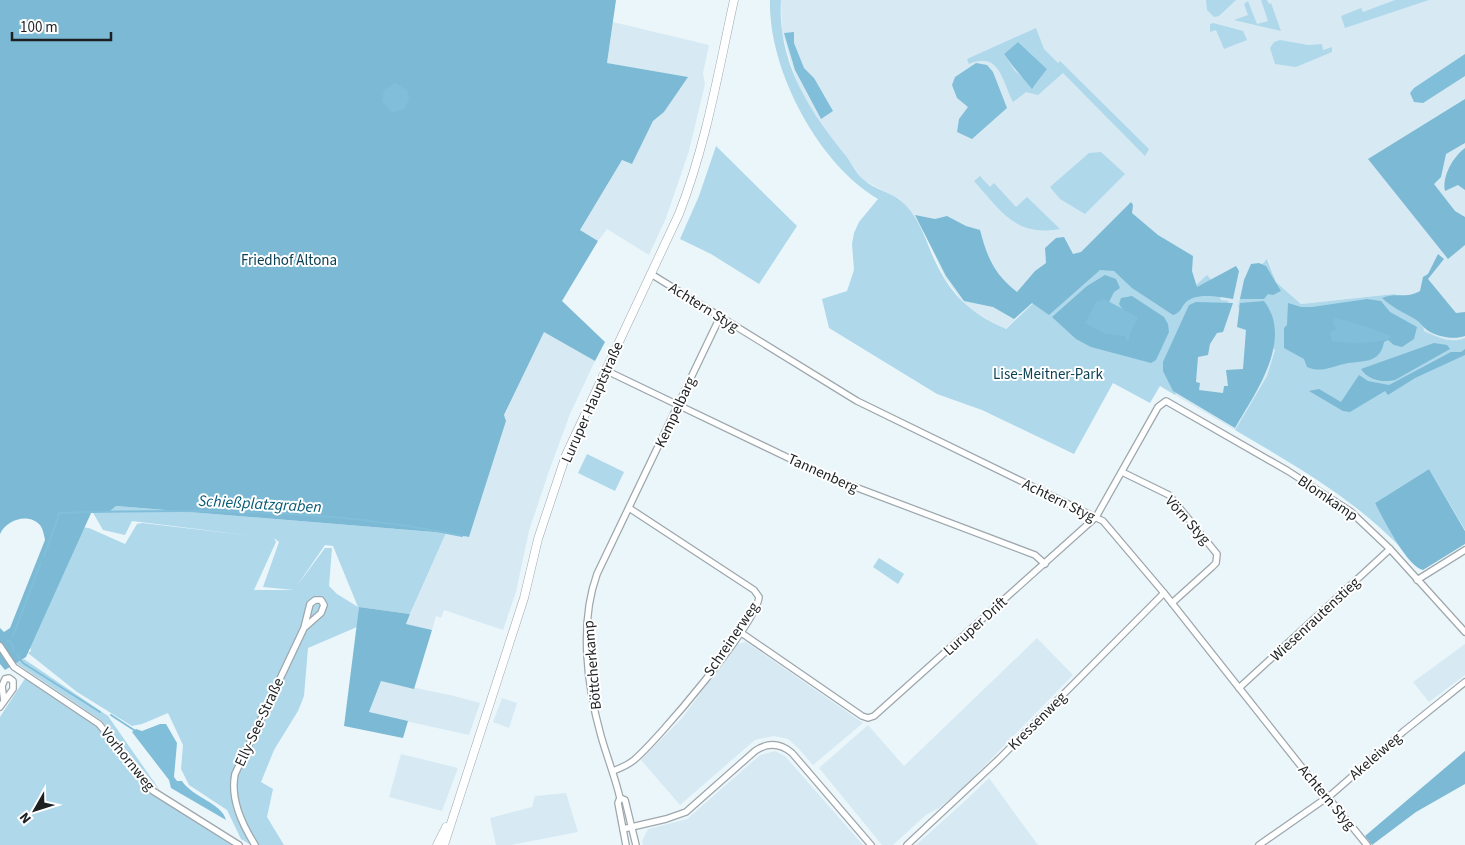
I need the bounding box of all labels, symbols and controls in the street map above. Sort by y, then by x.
scale bar [12,10,111,42]
text: 100 m [20,17,58,38]
park label: Friedhof Altona [241,250,337,271]
street label: Achtern Styg [665,278,743,338]
street label: Luruper Hauptstraße [556,338,629,466]
park label: Lise-Meitner-Park [993,364,1103,385]
street label: Kempelbarg [650,373,701,451]
street label: Tannenberg [784,449,862,498]
street label: Blomkamp [1293,470,1362,526]
street label: Achtern Styg [1019,474,1099,527]
water label: Schießplatzgraben [198,490,322,518]
street label: Vörn Styg [1160,491,1216,550]
street label: Wiesenrautenstieg [1266,572,1365,666]
street label: Luruper Drift [939,592,1012,661]
street label: Schreinerweg [699,597,764,681]
street label: Böttcherkamp [578,619,607,710]
street label: Elly-See-Straße [230,674,289,770]
street label: Kressenweg [1003,687,1072,755]
street label: Vorhornweg [95,723,160,796]
street label: Akeleiweg [1345,727,1406,785]
street label: Achtern Styg [1293,760,1360,835]
north arrow [10,785,60,835]
text: N [15,808,36,827]

